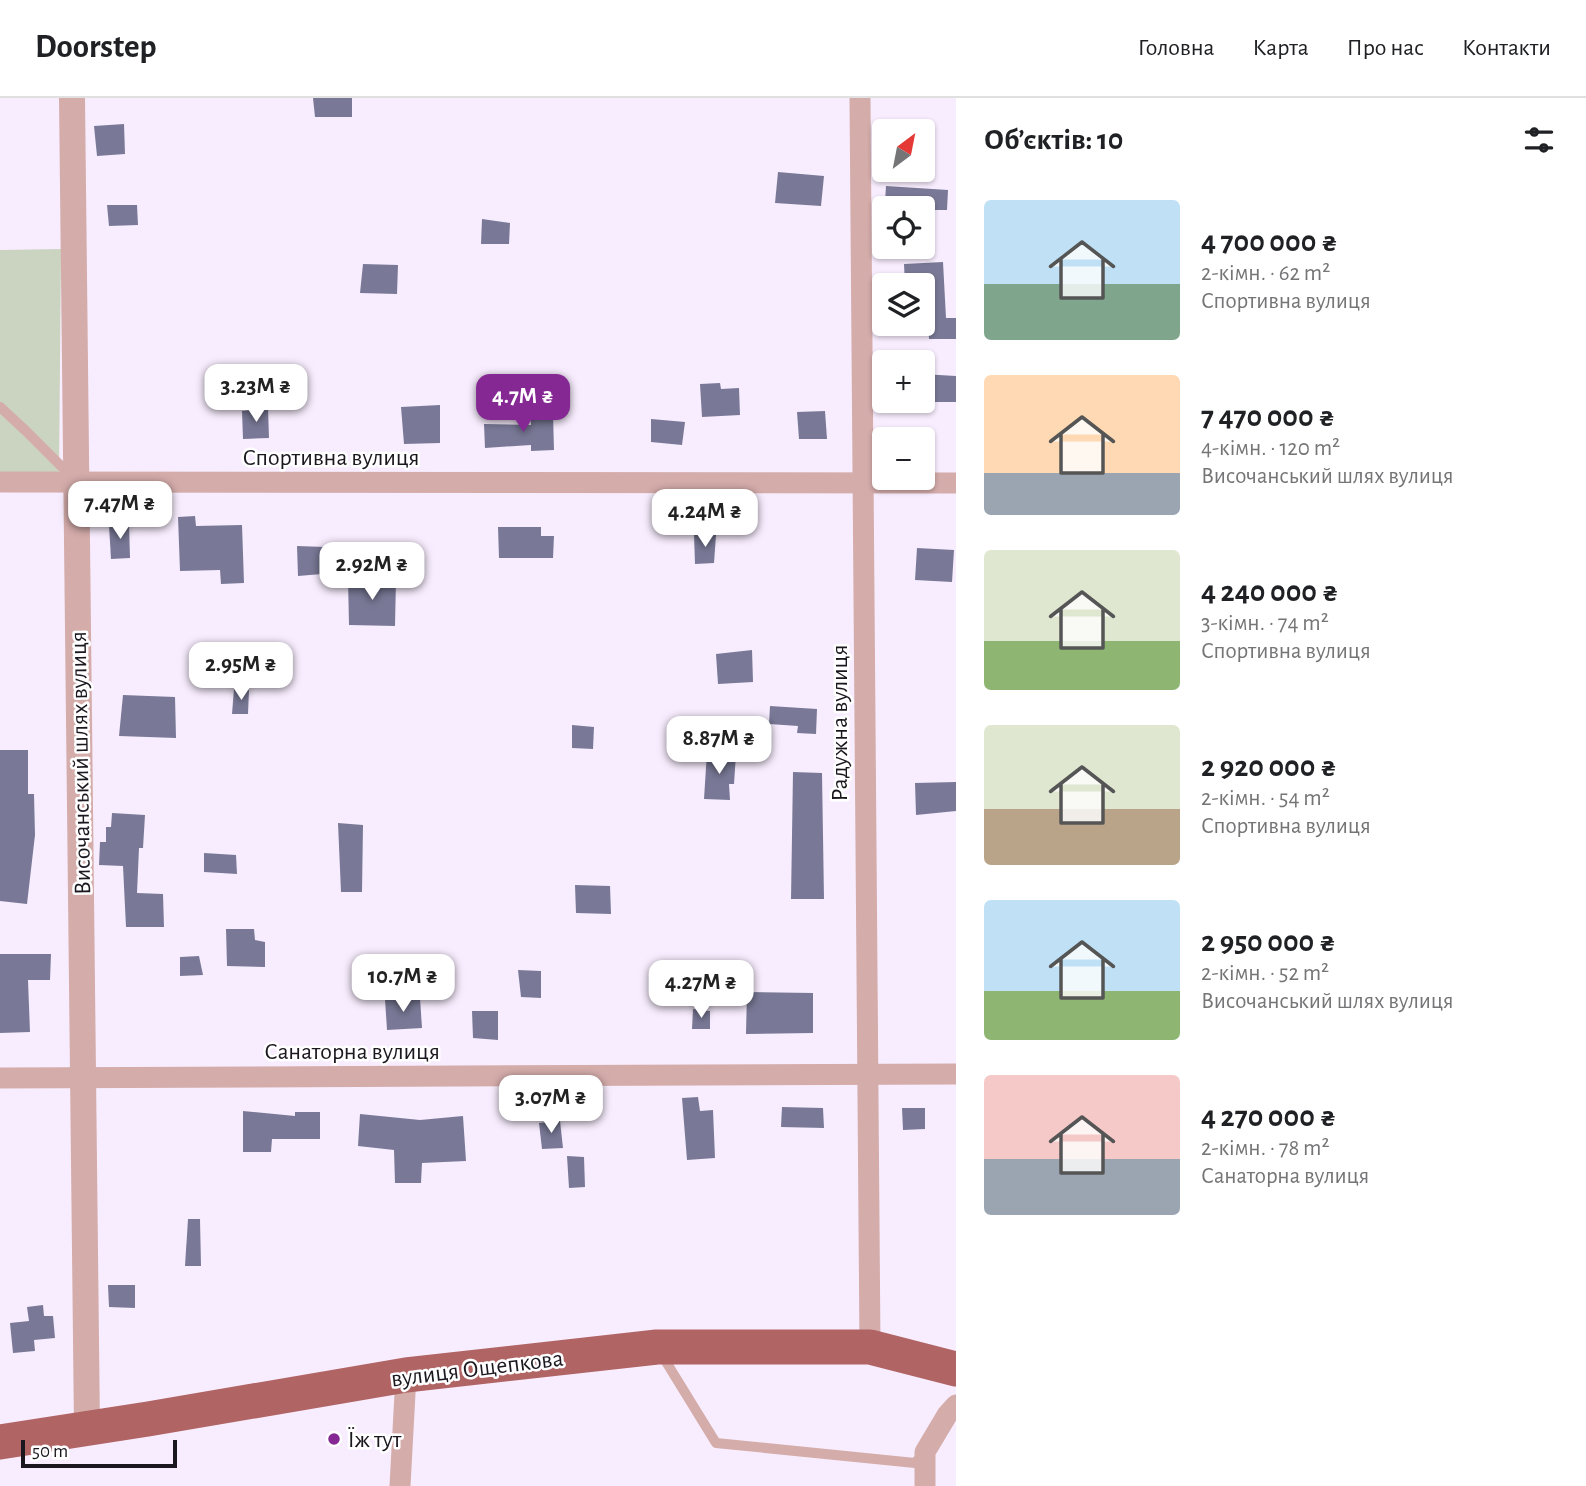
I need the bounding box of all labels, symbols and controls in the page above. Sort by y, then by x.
text: Doorstep [35,31,157,64]
text: Головна [1138,36,1214,60]
text: Карта [1252,36,1309,60]
text: Про нас [1347,36,1424,60]
text: Контакти [1462,36,1551,60]
north arrow [872,119,934,182]
map controls [872,119,935,490]
icon: filters [1520,121,1558,159]
text: Об’єктів: 10 [984,125,1123,155]
button: locate [872,196,935,259]
text: 4 700 000 ₴ [1201,227,1338,257]
icon: home [1040,228,1124,312]
text: 2-кімн. · 62 m² [1201,262,1330,285]
button: layers [872,273,935,336]
text: Спортивна вулиця [1201,290,1371,313]
button: + [872,350,935,413]
pin: 3.23M ₴ [191,364,321,424]
pin: 4.7M ₴ [466,374,580,434]
text: 3.23M ₴ [220,375,292,398]
text: 4.7M ₴ [492,385,554,408]
text: 7 470 000 ₴ [1201,402,1335,432]
icon: home [1040,403,1124,487]
button: − [872,427,935,490]
text: 4-кімн. · 120 m² [1201,437,1340,460]
street label: Спортивна вулиця [242,446,420,470]
text: Височанський шлях вулиця [1201,465,1454,488]
pin: 7.47M ₴ [55,482,185,541]
pin: 4.24M ₴ [640,490,770,549]
text: 7.47M ₴ [84,492,156,515]
text: 4.24M ₴ [668,500,742,523]
pin: 2.92M ₴ [307,542,437,602]
text: 2.92M ₴ [335,553,409,576]
text: 4 240 000 ₴ [1201,577,1339,607]
icon: home [1040,578,1124,662]
text: 3-кімн. · 74 m² [1201,612,1329,635]
street label: Височанський шлях вулиця [67,631,95,895]
text: Спортивна вулиця [1201,640,1371,663]
pin: 2.95M ₴ [176,642,306,702]
street label: Радужна вулиця [828,645,852,801]
text: 2.95M ₴ [205,653,277,676]
pin: 8.87M ₴ [654,716,784,776]
text: 8.87M ₴ [683,727,755,750]
text: 2 920 000 ₴ [1201,752,1337,782]
icon: home [1040,753,1124,837]
text: 2-кімн. · 54 m² [1201,787,1330,810]
text: Спортивна вулиця [1201,815,1371,838]
text: 2 950 000 ₴ [1201,927,1336,957]
icon: home [1040,928,1124,1012]
pin: 10.7M ₴ [338,954,468,1014]
pin: 4.27M ₴ [636,960,766,1020]
text: 2-кімн. · 52 m² [1201,962,1329,985]
text: 10.7M ₴ [368,965,438,988]
text: 4.27M ₴ [665,971,737,994]
text: Височанський шлях вулиця [1201,990,1454,1013]
street label: Санаторна вулиця [264,1040,440,1064]
pin: 3.07M ₴ [486,1076,616,1135]
text: 3.07M ₴ [515,1086,587,1109]
text: 4 270 000 ₴ [1201,1102,1337,1132]
icon: home [1040,1103,1124,1187]
text: 2-кімн. · 78 m² [1201,1137,1330,1160]
text: Санаторна вулиця [1201,1165,1369,1188]
street label: вулиця Ощепкова [390,1347,565,1391]
place label: Їж тут [348,1427,402,1452]
marker: Їж тут [326,1431,342,1447]
scale bar [21,1437,177,1469]
text: 50 m [32,1442,68,1461]

